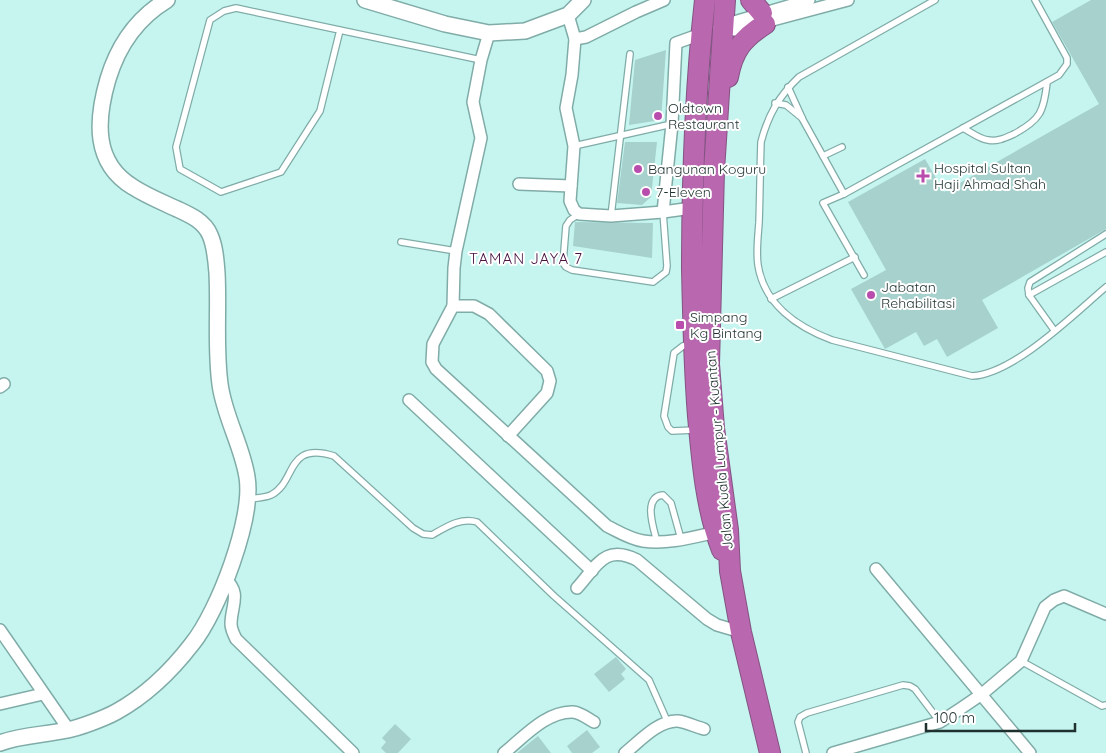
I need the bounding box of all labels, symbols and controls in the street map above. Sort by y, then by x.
place label: Oldtown Restaurant [668,99,740,133]
marker: Oldtown Restaurant [652,110,664,122]
place label: Hospital Sultan Haji Ahmad Shah [934,159,1046,193]
place label: Bangunan Koguru [648,160,766,178]
marker: Bangunan Koguru [632,163,644,175]
marker: Hospital Sultan Haji Ahmad Shah [916,169,930,183]
place label: 7-Eleven [656,183,711,201]
marker: 7-Eleven [640,186,652,198]
district label: TAMAN JAYA 7 [469,249,583,268]
place label: Jabatan Rehabilitasi [881,278,955,312]
marker: Jabatan Rehabilitasi [865,289,877,301]
place label: Simpang Kg Bintang [690,308,762,342]
marker: Simpang Kg Bintang [674,319,686,331]
street label: Jalan Kuala Lumpur - Kuantan [701,350,737,550]
scale bar [926,700,1075,732]
text: 100 m [934,708,975,727]

